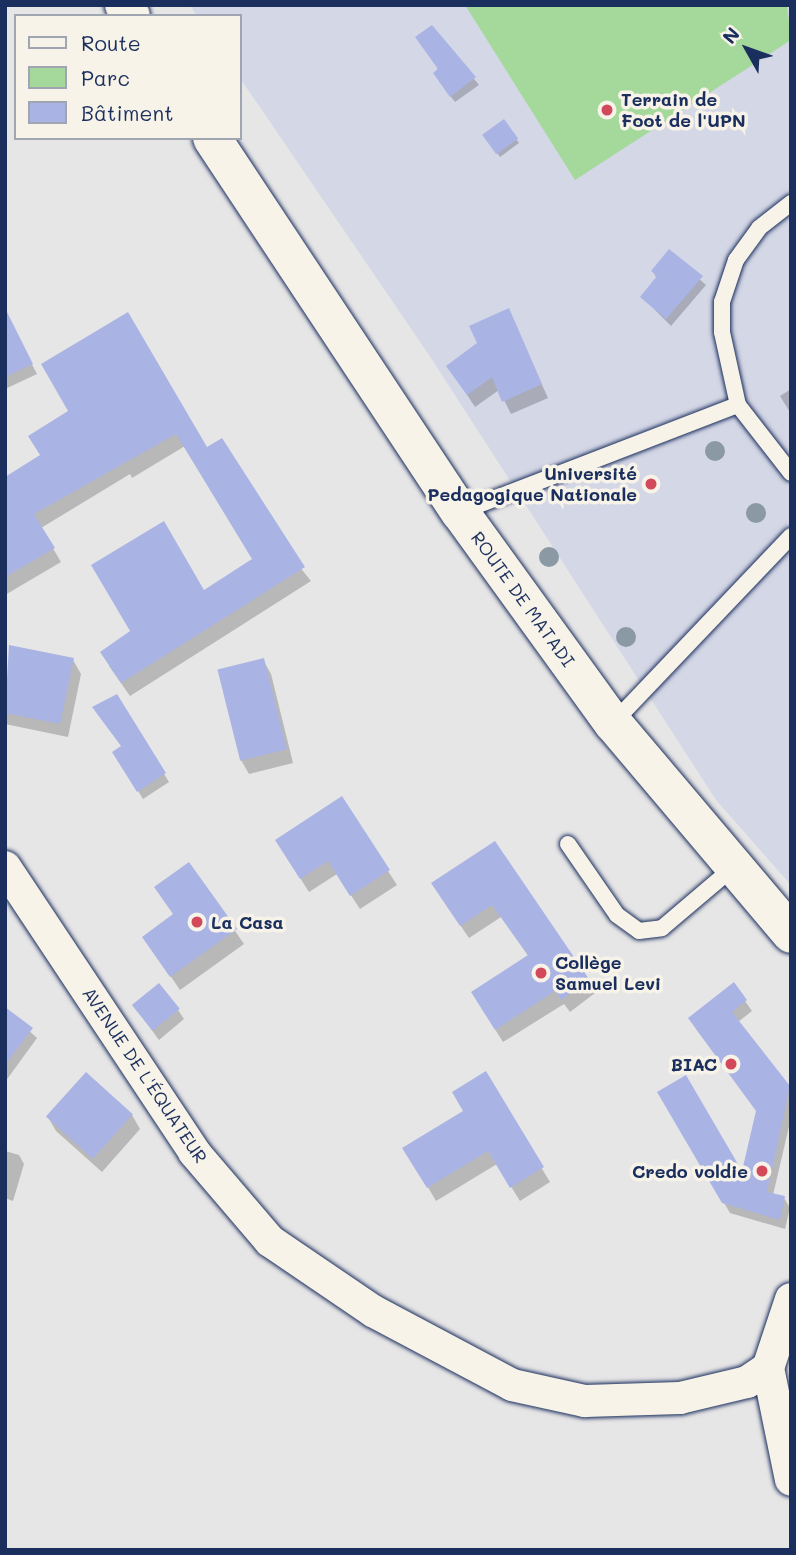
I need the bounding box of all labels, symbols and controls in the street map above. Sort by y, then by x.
legend [14,14,242,140]
north arrow [712,14,782,84]
text: N [716,22,745,49]
text: Route [81,29,141,56]
text: Parc [81,64,130,91]
place label: Terrain de Foot de l'UPN [621,89,746,132]
text: Bâtiment [81,99,173,126]
marker: Terrain de Foot de l'UPN [599,102,615,118]
place label: Université Pedagogique Nationale [427,463,637,505]
marker: Université Pedagogique Nationale [643,476,659,492]
street label: ROUTE DE MATADI [467,527,579,671]
place label: La Casa [211,911,284,933]
marker: La Casa [189,914,205,930]
place label: Collège Samuel Levi [555,952,661,995]
marker: Collège Samuel Levi [533,965,549,981]
street label: AVENUE DE L'ÉQUATEUR [78,983,212,1167]
place label: BIAC [671,1053,717,1075]
marker: BIAC [723,1056,739,1072]
place label: Credo voldie [632,1160,748,1182]
marker: Credo voldie [754,1163,770,1179]

